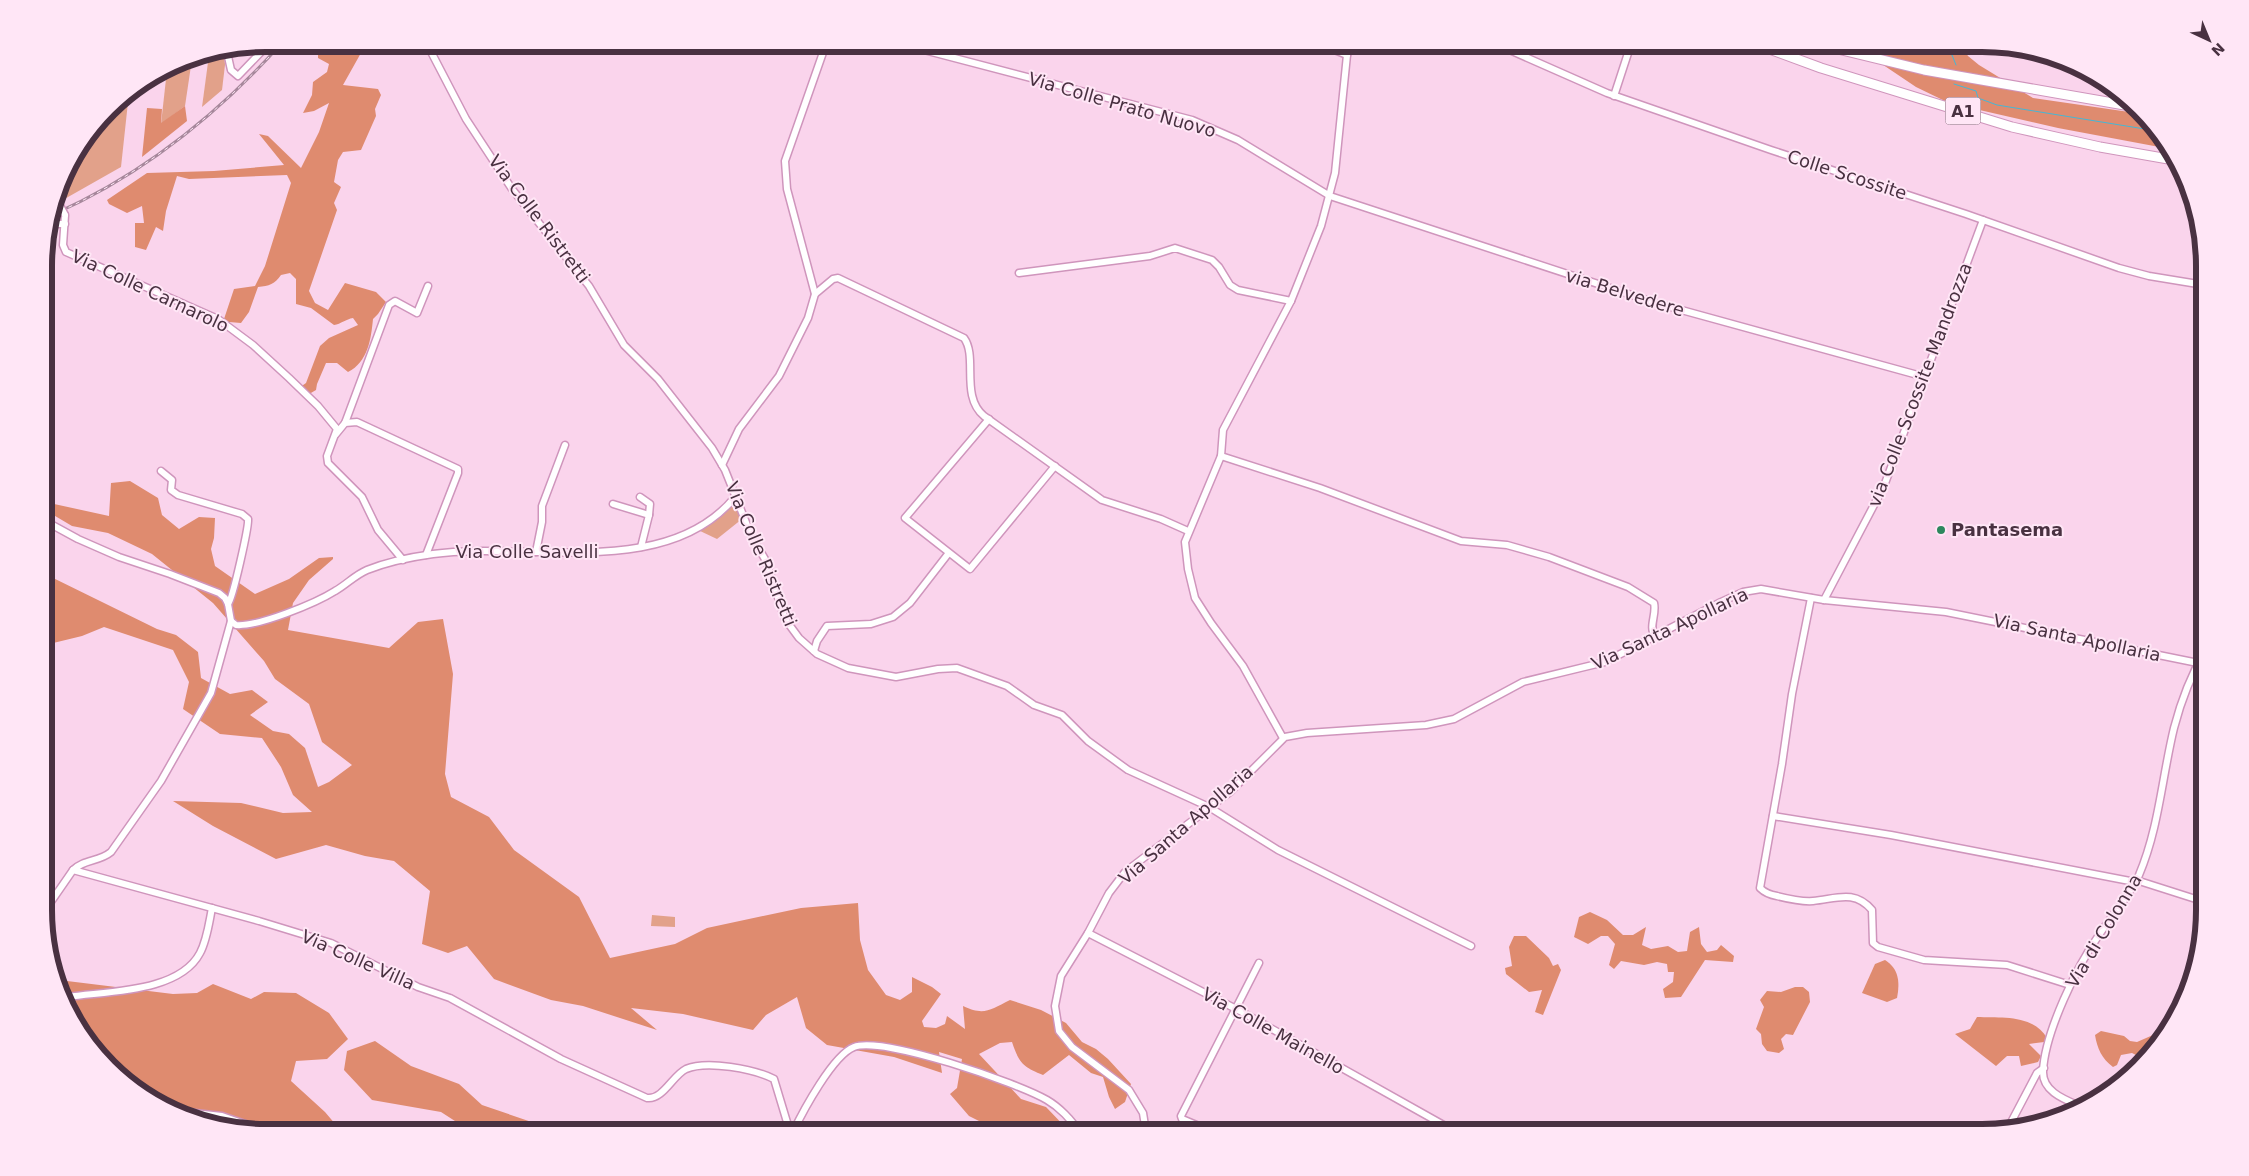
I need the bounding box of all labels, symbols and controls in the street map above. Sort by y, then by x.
north arrow [2184,15,2234,65]
text: N [2208,40,2228,59]
street label: Via Colle Prato Nuovo [1026,68,1218,141]
road number: A1 [1946,98,1980,124]
street label: Colle Scossite [1785,145,1910,204]
street label: Via Colle Ristretti [484,150,594,287]
street label: Via Colle Carnarolo [68,245,232,336]
street label: via Colle Scossite Mandrozza [1863,260,1976,510]
street label: via Belvedere [1563,264,1687,321]
street label: Via Colle Ristretti [721,478,801,629]
place label: Pantasema [1951,519,2063,540]
marker: Pantasema [1935,524,1947,536]
street label: Via Colle Savelli [455,541,599,562]
street label: Via Santa Apollaria [1588,583,1752,674]
street label: Via Santa Apollaria [1992,610,2163,666]
street label: Via Santa Apollaria [1114,761,1257,888]
street label: Via di Colonna [2061,870,2146,992]
street label: Via Colle Villa [298,925,418,994]
street label: Via Colle Mainello [1199,983,1348,1078]

